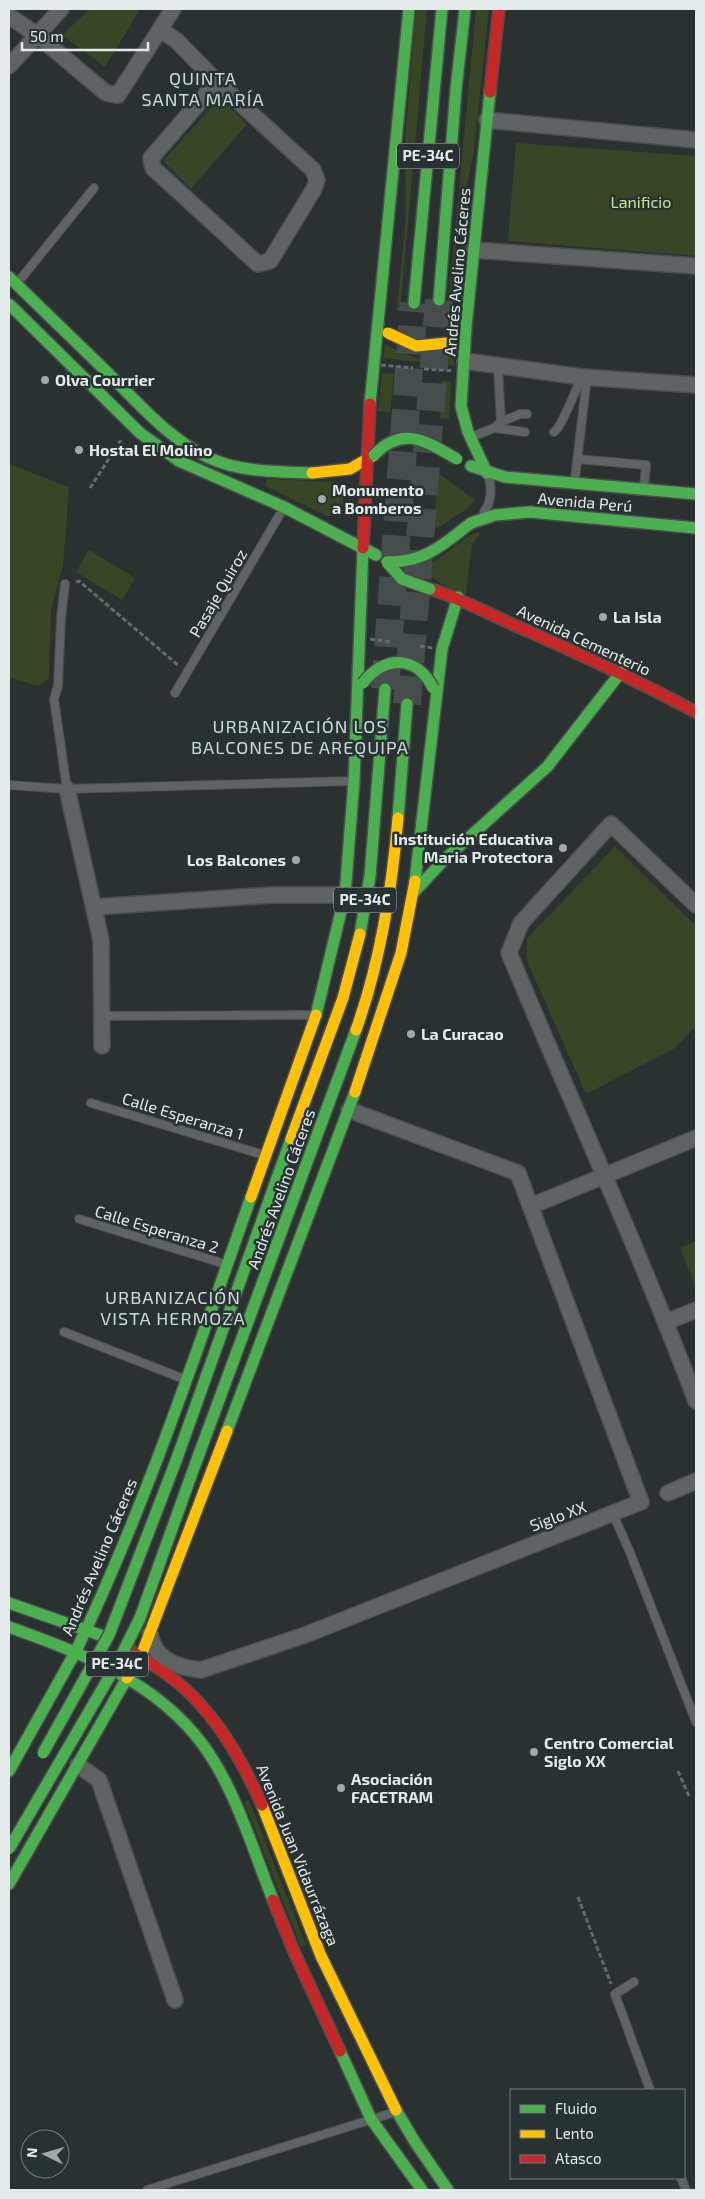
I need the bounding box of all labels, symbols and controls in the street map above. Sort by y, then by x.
scale bar [22,20,149,52]
text: 50 m [30,27,64,45]
district label: QUINTA SANTA MARÍA [141,67,265,110]
road number: PE-34C [397,144,459,168]
street label: Andrés Avelino Cáceres [440,187,473,357]
park label: Lanificio [611,192,671,211]
place label: Olva Courrier [55,370,155,389]
marker: Olva Courrier [39,374,51,386]
place label: Hostal El Molino [89,440,212,459]
marker: Hostal El Molino [73,444,85,456]
place label: Monumento a Bomberos [332,480,424,517]
street label: Avenida Perú [537,488,633,515]
marker: Monumento a Bomberos [316,493,328,505]
street label: Pasaje Quiroz [185,545,251,641]
street label: Avenida Cementerio [514,600,654,679]
place label: La Isla [613,607,662,626]
marker: La Isla [597,611,609,623]
district label: URBANIZACIÓN LOS BALCONES DE AREQUIPA [191,715,409,758]
place label: Institución Educativa Maria Protectora [394,829,553,866]
marker: Institución Educativa Maria Protectora [557,842,569,854]
place label: Los Balcones [187,850,286,869]
marker: Los Balcones [290,854,302,866]
road number: PE-34C [334,888,396,912]
place label: La Curacao [421,1024,504,1043]
marker: La Curacao [405,1028,417,1040]
street label: Calle Esperanza 1 [120,1088,246,1143]
street label: Andrés Avelino Cáceres [243,1106,318,1271]
street label: Calle Esperanza 2 [93,1201,221,1256]
district label: URBANIZACIÓN VISTA HERMOZA [100,1286,246,1329]
street label: Andrés Avelino Cáceres [57,1475,140,1638]
street label: Siglo XX [527,1496,589,1535]
road number: PE-34C [86,1652,148,1676]
place label: Centro Comercial Siglo XX [544,1733,675,1770]
marker: Centro Comercial Siglo XX [528,1746,540,1758]
street label: Avenida Juan Vidaurrázaga [253,1761,344,1948]
place label: Asociación FACETRAM [351,1769,433,1806]
marker: Asociación FACETRAM [335,1782,347,1794]
legend [510,2089,685,2179]
text: Fluido [555,2099,597,2117]
text: Lento [555,2124,594,2142]
north arrow [20,2129,70,2179]
text: N [23,2147,40,2159]
text: Atasco [555,2149,601,2167]

